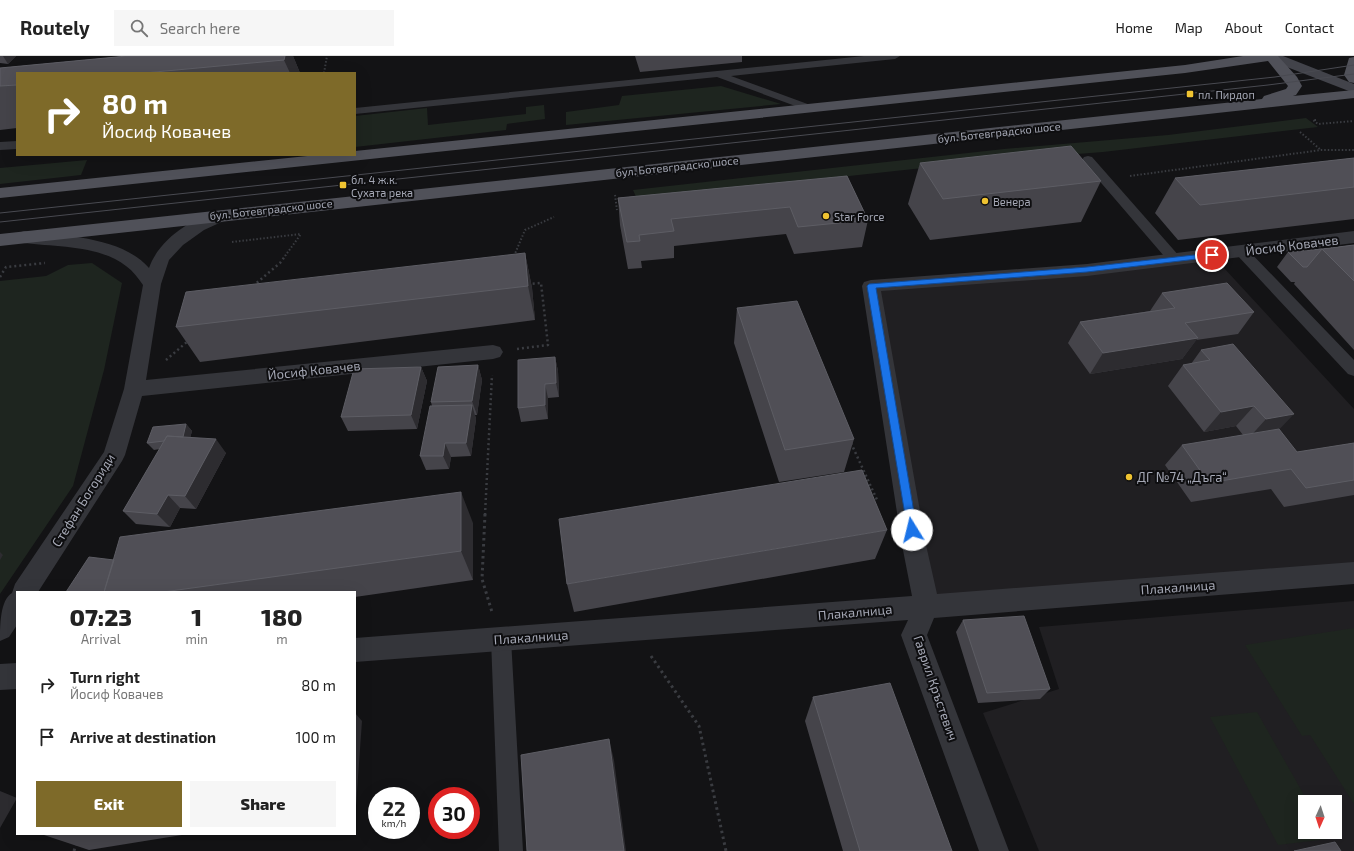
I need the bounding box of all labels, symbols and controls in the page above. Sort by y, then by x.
search box [114,10,394,46]
text: Routely [20,16,90,39]
icon: search [128,17,150,39]
text: Search here [160,19,240,37]
text: Home [1116,19,1153,36]
text: Map [1175,19,1203,36]
text: About [1225,19,1263,36]
text: Contact [1285,19,1334,36]
text: 80 m [102,86,168,120]
icon: right [36,88,88,140]
place label: пл. Пирдоп [1198,88,1255,101]
marker: пл. Пирдоп [1185,89,1195,99]
street label: бул. Ботевградско шосе [937,119,1061,146]
text: Йосиф Ковачев [102,120,231,142]
street label: бул. Ботевградско шосе [615,153,739,180]
place label: бл. 4 ж.к. Сухата река [351,173,413,200]
marker: бл. 4 ж.к. Сухата река [338,180,348,190]
place label: Венера [993,195,1031,208]
street label: бул. Ботевградско шосе [209,196,333,223]
marker: Венера [980,196,990,206]
place label: Star Force [834,210,885,223]
marker: Star Force [821,211,831,221]
street label: Йосиф Ковачев [1245,231,1339,259]
pin [1195,238,1229,272]
icon: arrive [1201,244,1223,266]
street label: Йосиф Ковачев [267,357,361,383]
street label: Стефан Богориди [48,451,118,549]
place label: ДГ №74 „Дъга“ [1137,469,1227,485]
marker: ДГ №74 „Дъга“ [1124,472,1134,482]
position arrow [891,509,933,551]
street label: Плакалница [1140,576,1216,598]
street label: Плакалница [817,601,893,623]
text: 07:23 [69,602,132,631]
text: 1 [191,602,202,631]
text: 180 [261,602,303,631]
street label: Плакалница [493,626,569,648]
text: Arrival [81,631,121,647]
text: min [186,631,208,647]
text: m [276,631,288,647]
street label: Гаврил Кръстевич [911,633,961,743]
text: Turn right [70,668,140,686]
icon: right [36,674,58,696]
text: 80 m [301,676,336,694]
text: Йосиф Ковачев [70,686,163,702]
icon: arrive [36,726,58,748]
text: Arrive at destination [70,728,216,746]
text: 100 m [295,728,336,746]
button: Exit [36,781,182,827]
button: Share [190,781,336,827]
speed limit sign: 30 [428,787,480,839]
north arrow [1298,795,1342,839]
map controls [1298,795,1342,839]
text: 22 [382,796,406,820]
text: km/h [382,817,406,829]

